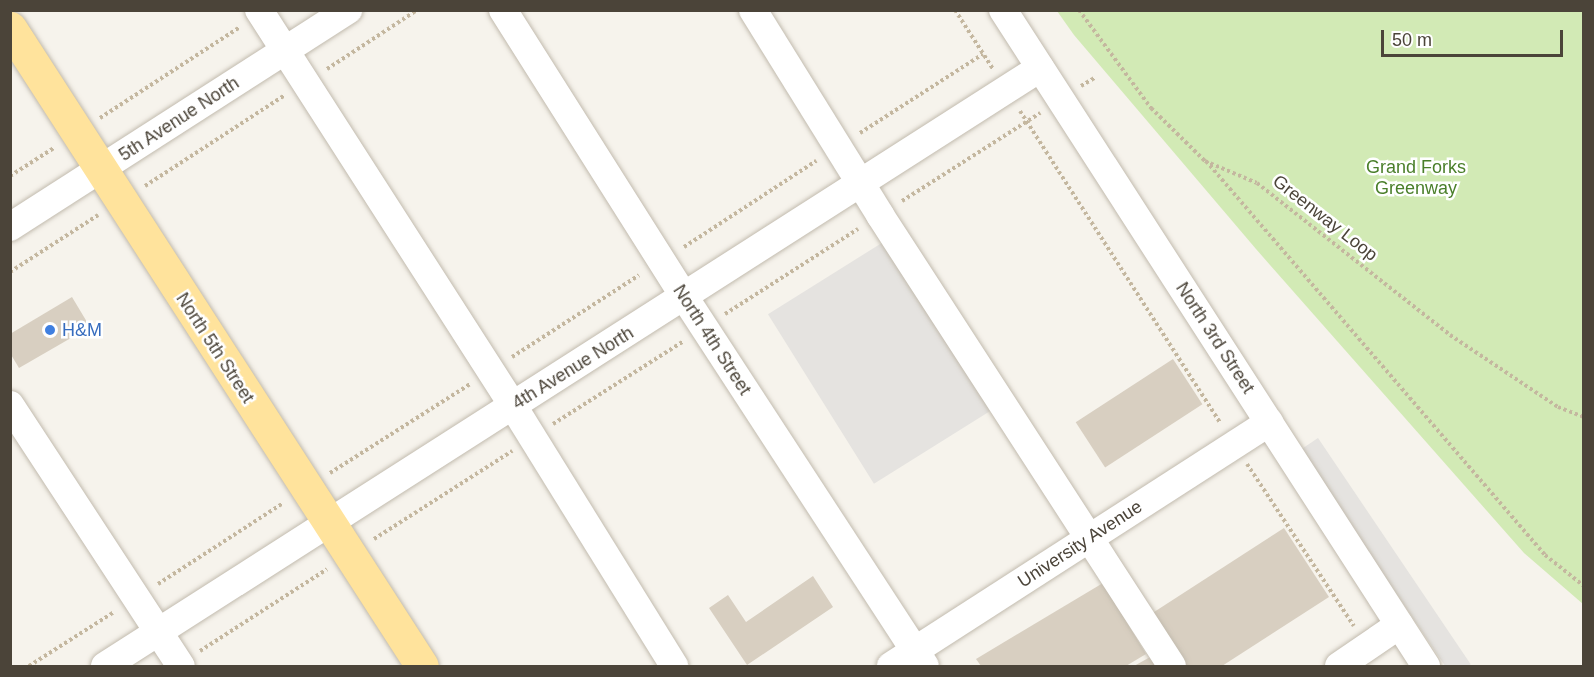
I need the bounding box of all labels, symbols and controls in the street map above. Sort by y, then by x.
scale bar [1384,18,1566,56]
text: 50 m [1392,30,1432,50]
street label: 5th Avenue North [115,72,243,166]
park label: Grand Forks Greenway [1366,157,1466,200]
street label: Greenway Loop [1268,170,1382,266]
street label: North 3rd Street [1171,278,1259,398]
street label: North 4th Street [668,281,756,399]
street label: North 5th Street [171,289,259,407]
place label: H&M [62,319,102,341]
street label: 4th Avenue North [508,322,638,414]
marker: H&M [43,323,57,337]
street label: University Avenue [1013,496,1147,592]

